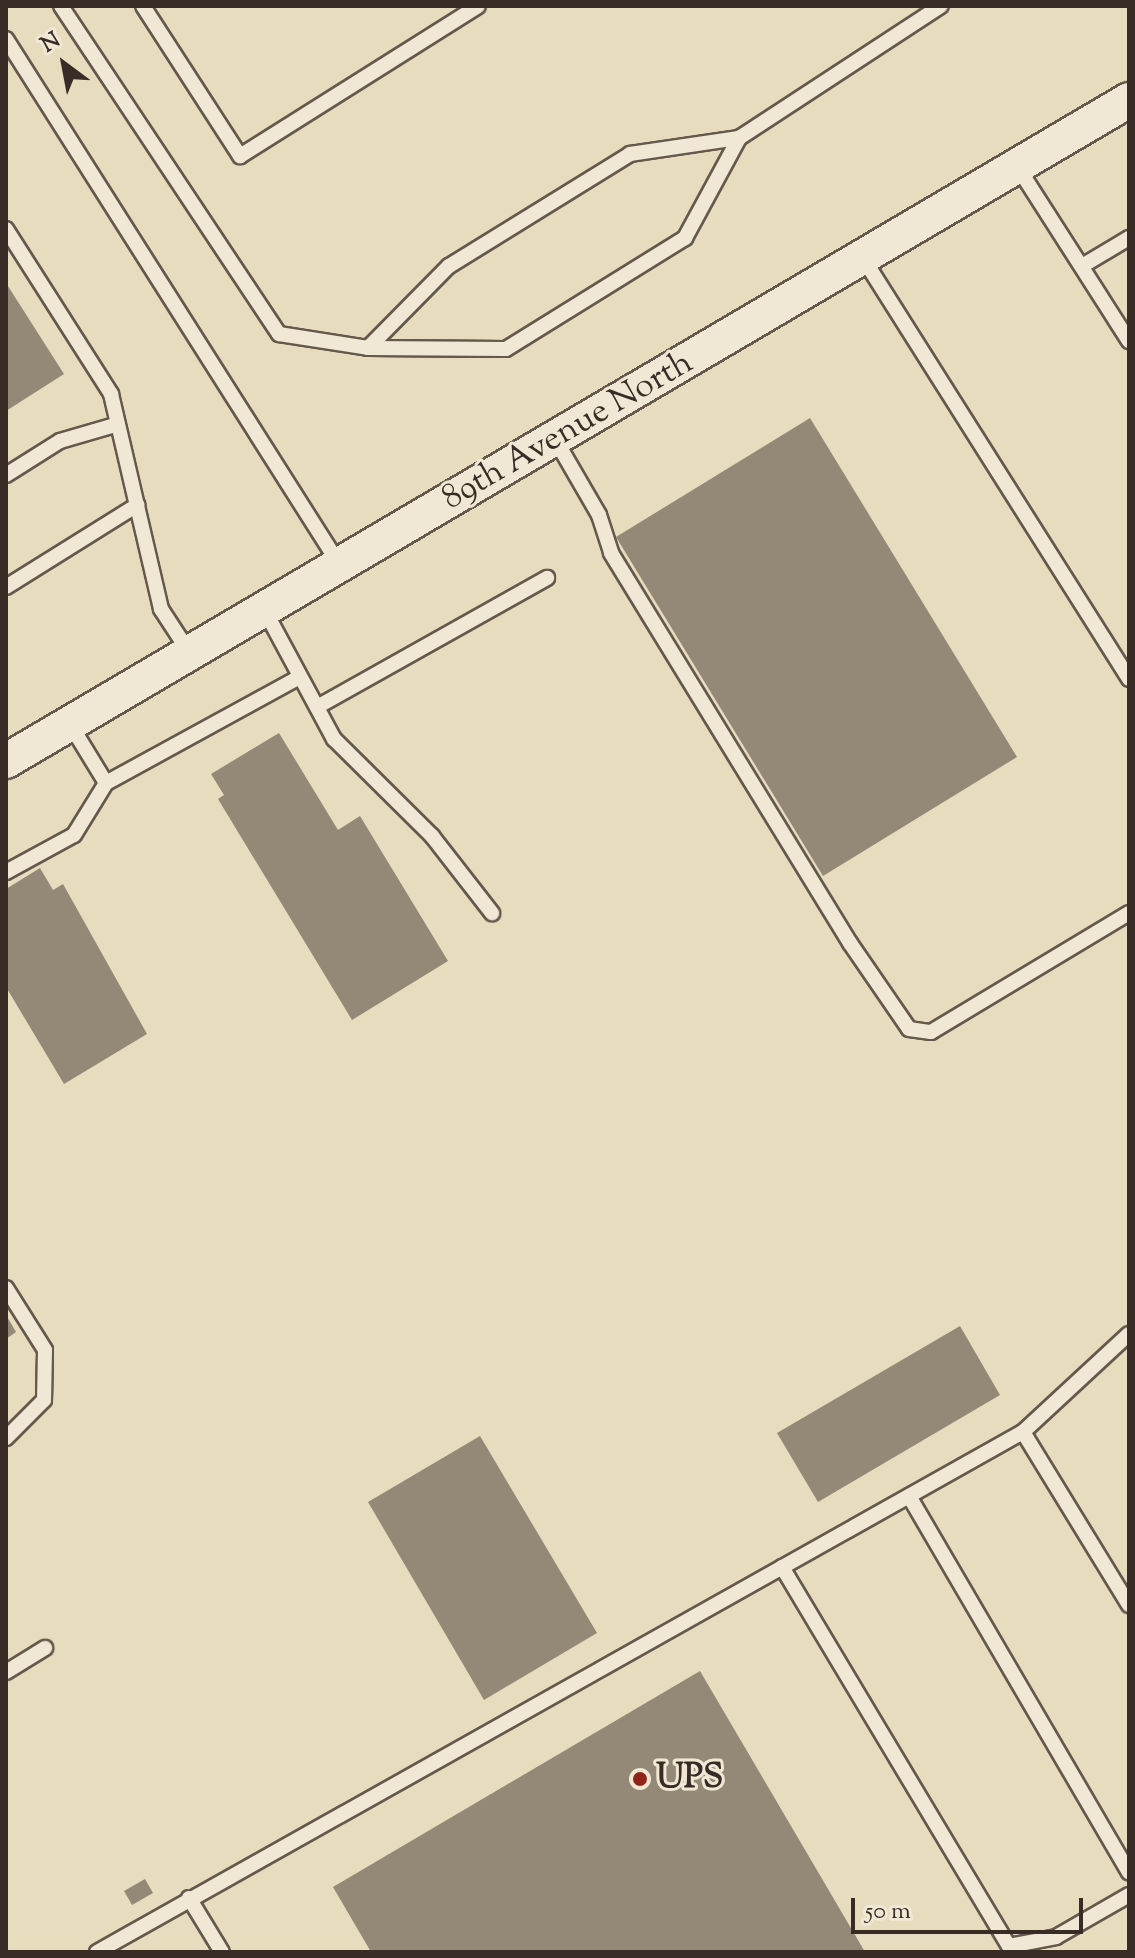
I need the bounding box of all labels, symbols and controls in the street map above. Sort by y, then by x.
north arrow [24,24,104,104]
text: N [35,25,67,62]
street label: 89th Avenue North [435,343,701,519]
place label: UPS [656,1759,723,1799]
marker: UPS [631,1770,649,1788]
scale bar [855,1882,1087,1932]
text: 50 m [865,1895,911,1929]

